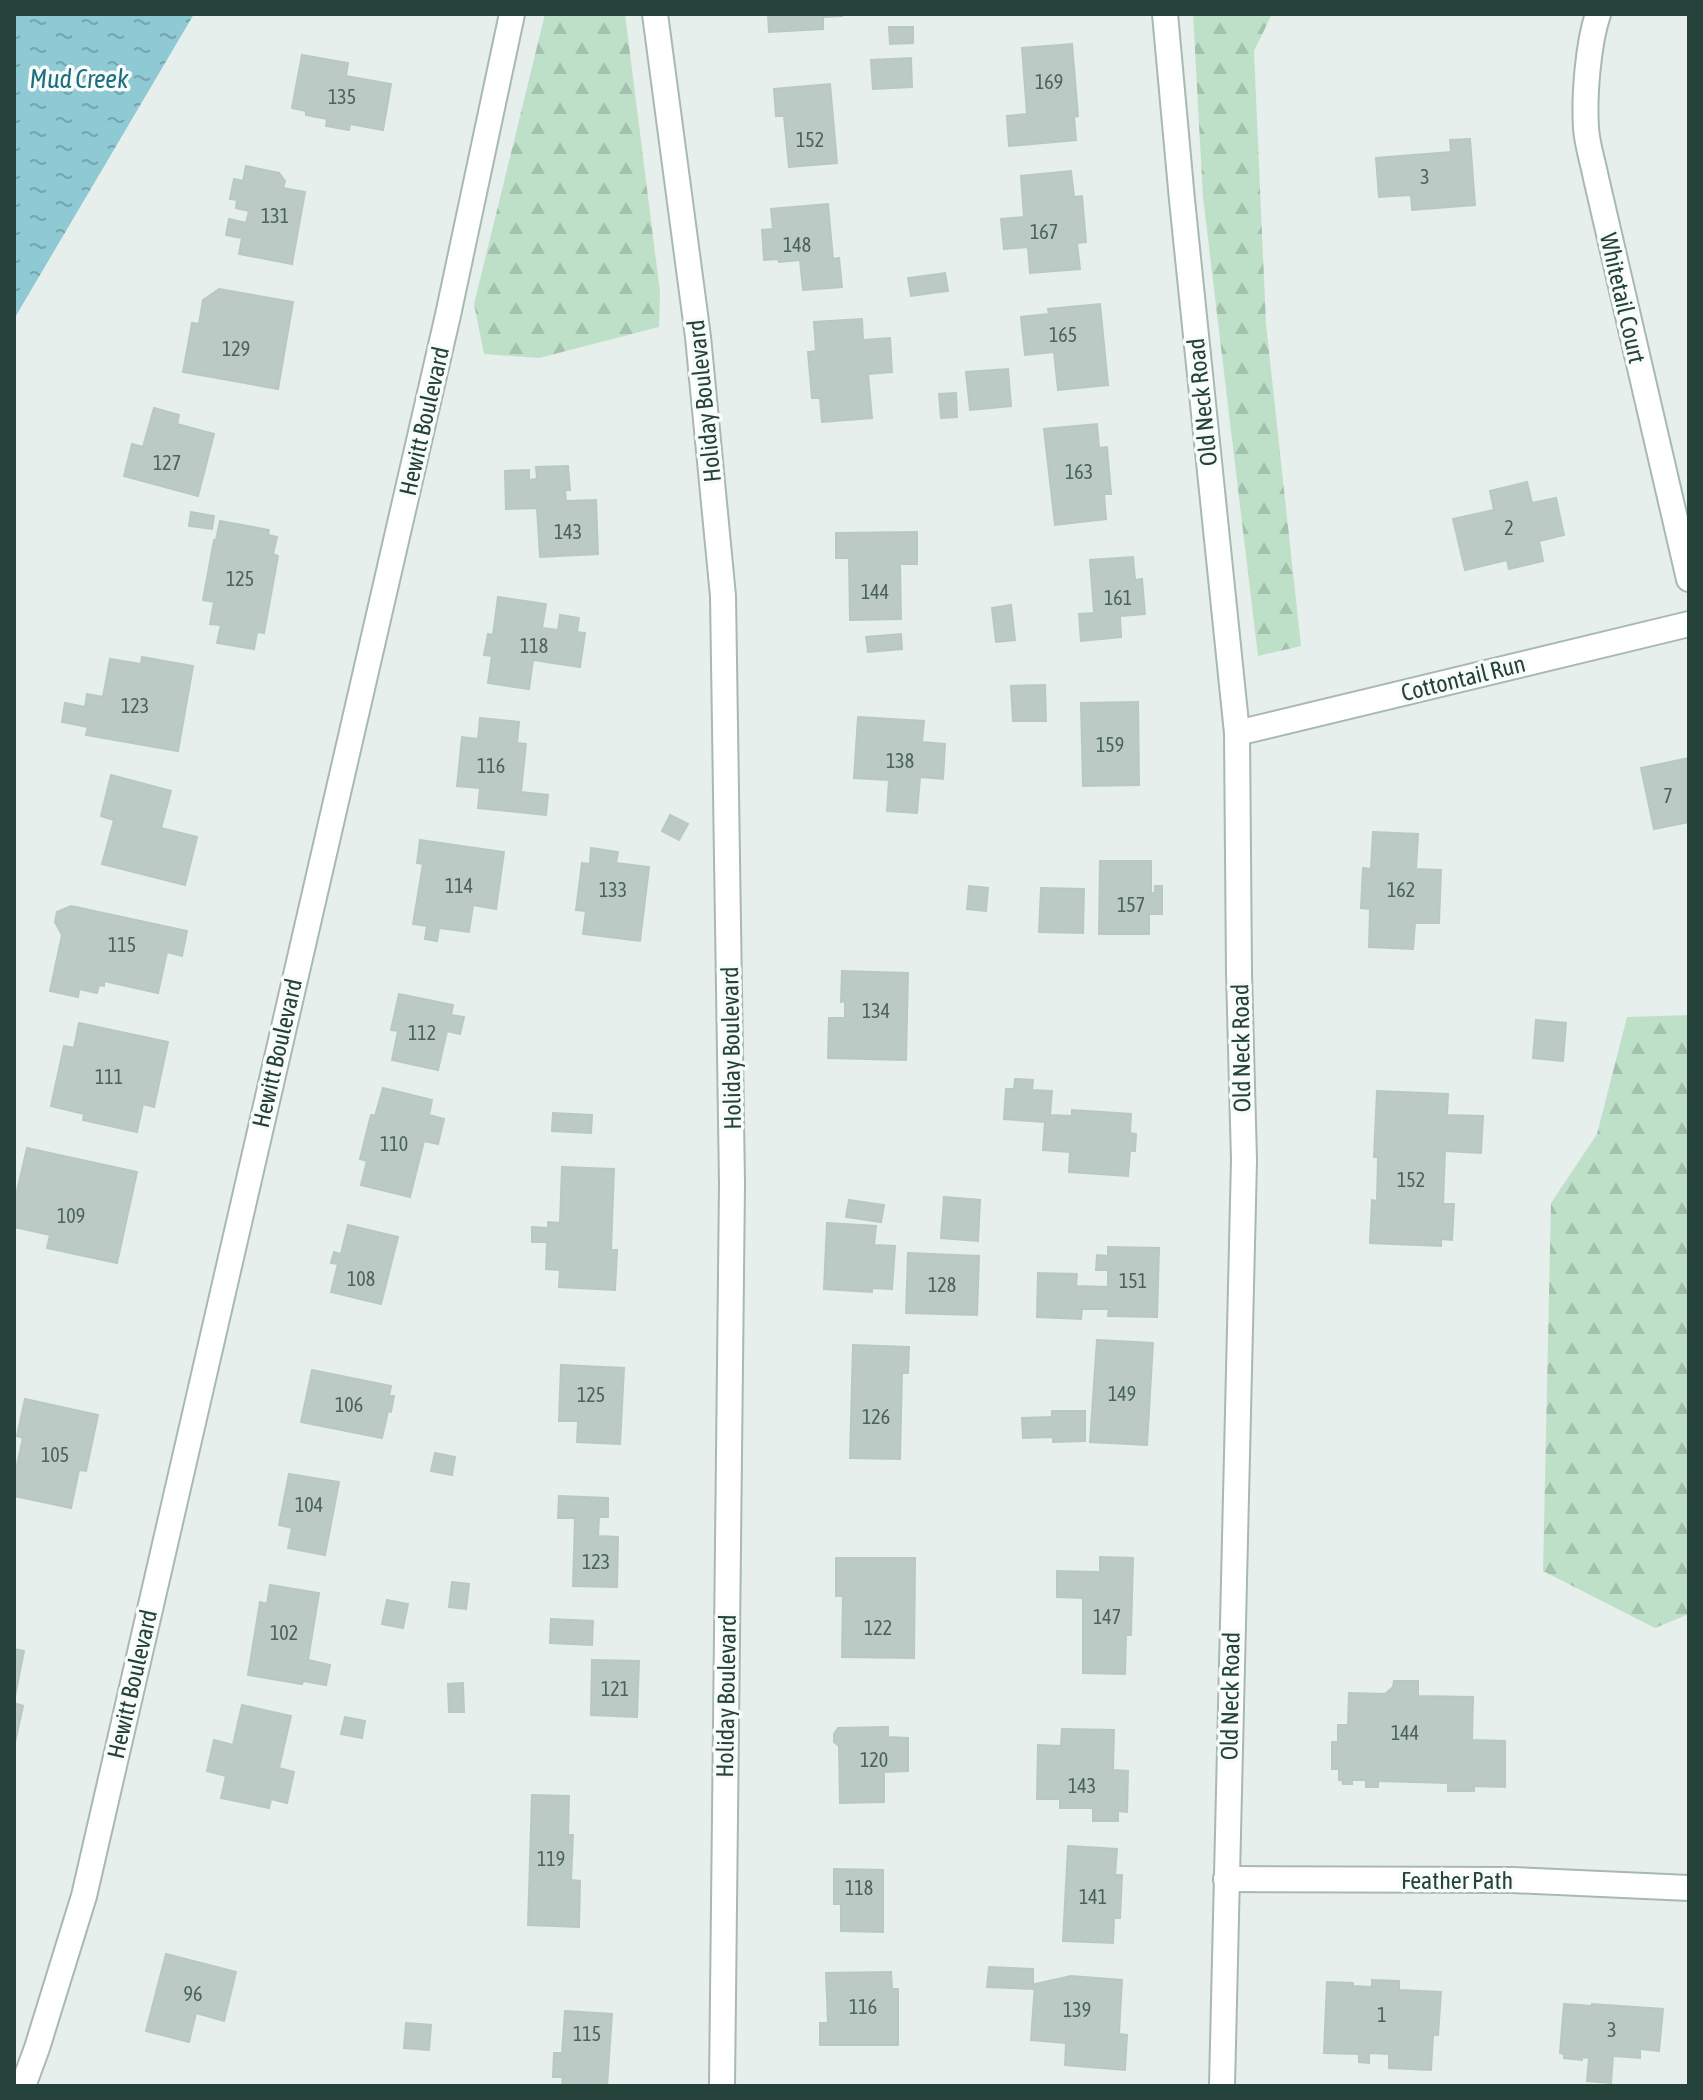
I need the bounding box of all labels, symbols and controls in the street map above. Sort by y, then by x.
water label: Mud Creek [30,64,129,94]
house number: 169 [1035,70,1063,93]
house number: 135 [328,85,356,108]
house number: 152 [796,128,824,151]
house number: 3 [1420,165,1430,188]
house number: 131 [261,204,289,227]
house number: 167 [1030,220,1058,243]
street label: Whitetail Court [1595,230,1651,366]
house number: 148 [783,233,811,256]
street label: Holiday Boulevard [682,318,726,484]
house number: 165 [1049,323,1077,346]
house number: 129 [222,337,250,360]
street label: Old Neck Road [1182,337,1222,467]
street label: Hewitt Boulevard [394,344,454,498]
house number: 127 [153,451,181,474]
house number: 163 [1065,460,1093,483]
house number: 2 [1504,516,1514,539]
house number: 143 [554,520,582,543]
house number: 125 [226,567,254,590]
house number: 144 [861,580,889,603]
house number: 161 [1104,586,1132,609]
house number: 118 [520,634,548,657]
street label: Cottontail Run [1398,650,1528,706]
house number: 123 [121,694,149,717]
house number: 159 [1096,733,1124,756]
house number: 138 [886,749,914,772]
house number: 116 [477,754,505,777]
house number: 7 [1663,784,1673,807]
house number: 114 [445,874,473,897]
house number: 133 [599,878,627,901]
house number: 162 [1387,878,1415,901]
house number: 157 [1117,893,1145,916]
house number: 115 [108,933,136,956]
street label: Holiday Boulevard [716,966,746,1130]
street label: Hewitt Boulevard [247,976,307,1130]
street label: Old Neck Road [1226,984,1256,1112]
house number: 134 [862,999,890,1022]
house number: 112 [408,1021,436,1044]
house number: 111 [95,1065,123,1088]
house number: 110 [380,1132,408,1155]
house number: 152 [1397,1168,1425,1191]
house number: 109 [57,1204,85,1227]
house number: 108 [347,1267,375,1290]
house number: 151 [1119,1269,1147,1292]
house number: 128 [928,1273,956,1296]
house number: 149 [1108,1382,1136,1405]
house number: 125 [577,1383,605,1406]
house number: 106 [335,1393,363,1416]
house number: 126 [862,1405,890,1428]
house number: 105 [41,1443,69,1466]
house number: 104 [295,1493,323,1516]
house number: 123 [582,1550,610,1573]
house number: 147 [1093,1605,1121,1628]
street label: Hewitt Boulevard [102,1607,162,1761]
street label: Holiday Boulevard [711,1614,741,1778]
house number: 122 [864,1616,892,1639]
house number: 102 [270,1621,298,1644]
street label: Old Neck Road [1215,1632,1245,1760]
house number: 121 [601,1677,629,1700]
house number: 144 [1391,1721,1419,1744]
house number: 120 [860,1748,888,1771]
house number: 143 [1068,1774,1096,1797]
house number: 119 [537,1847,565,1870]
street label: Feather Path [1401,1867,1513,1894]
house number: 118 [845,1876,873,1899]
house number: 141 [1079,1885,1107,1908]
house number: 96 [184,1982,202,2005]
house number: 116 [849,1995,877,2018]
house number: 139 [1063,1998,1091,2021]
house number: 1 [1377,2003,1387,2026]
house number: 3 [1607,2018,1617,2041]
house number: 115 [573,2022,601,2045]

